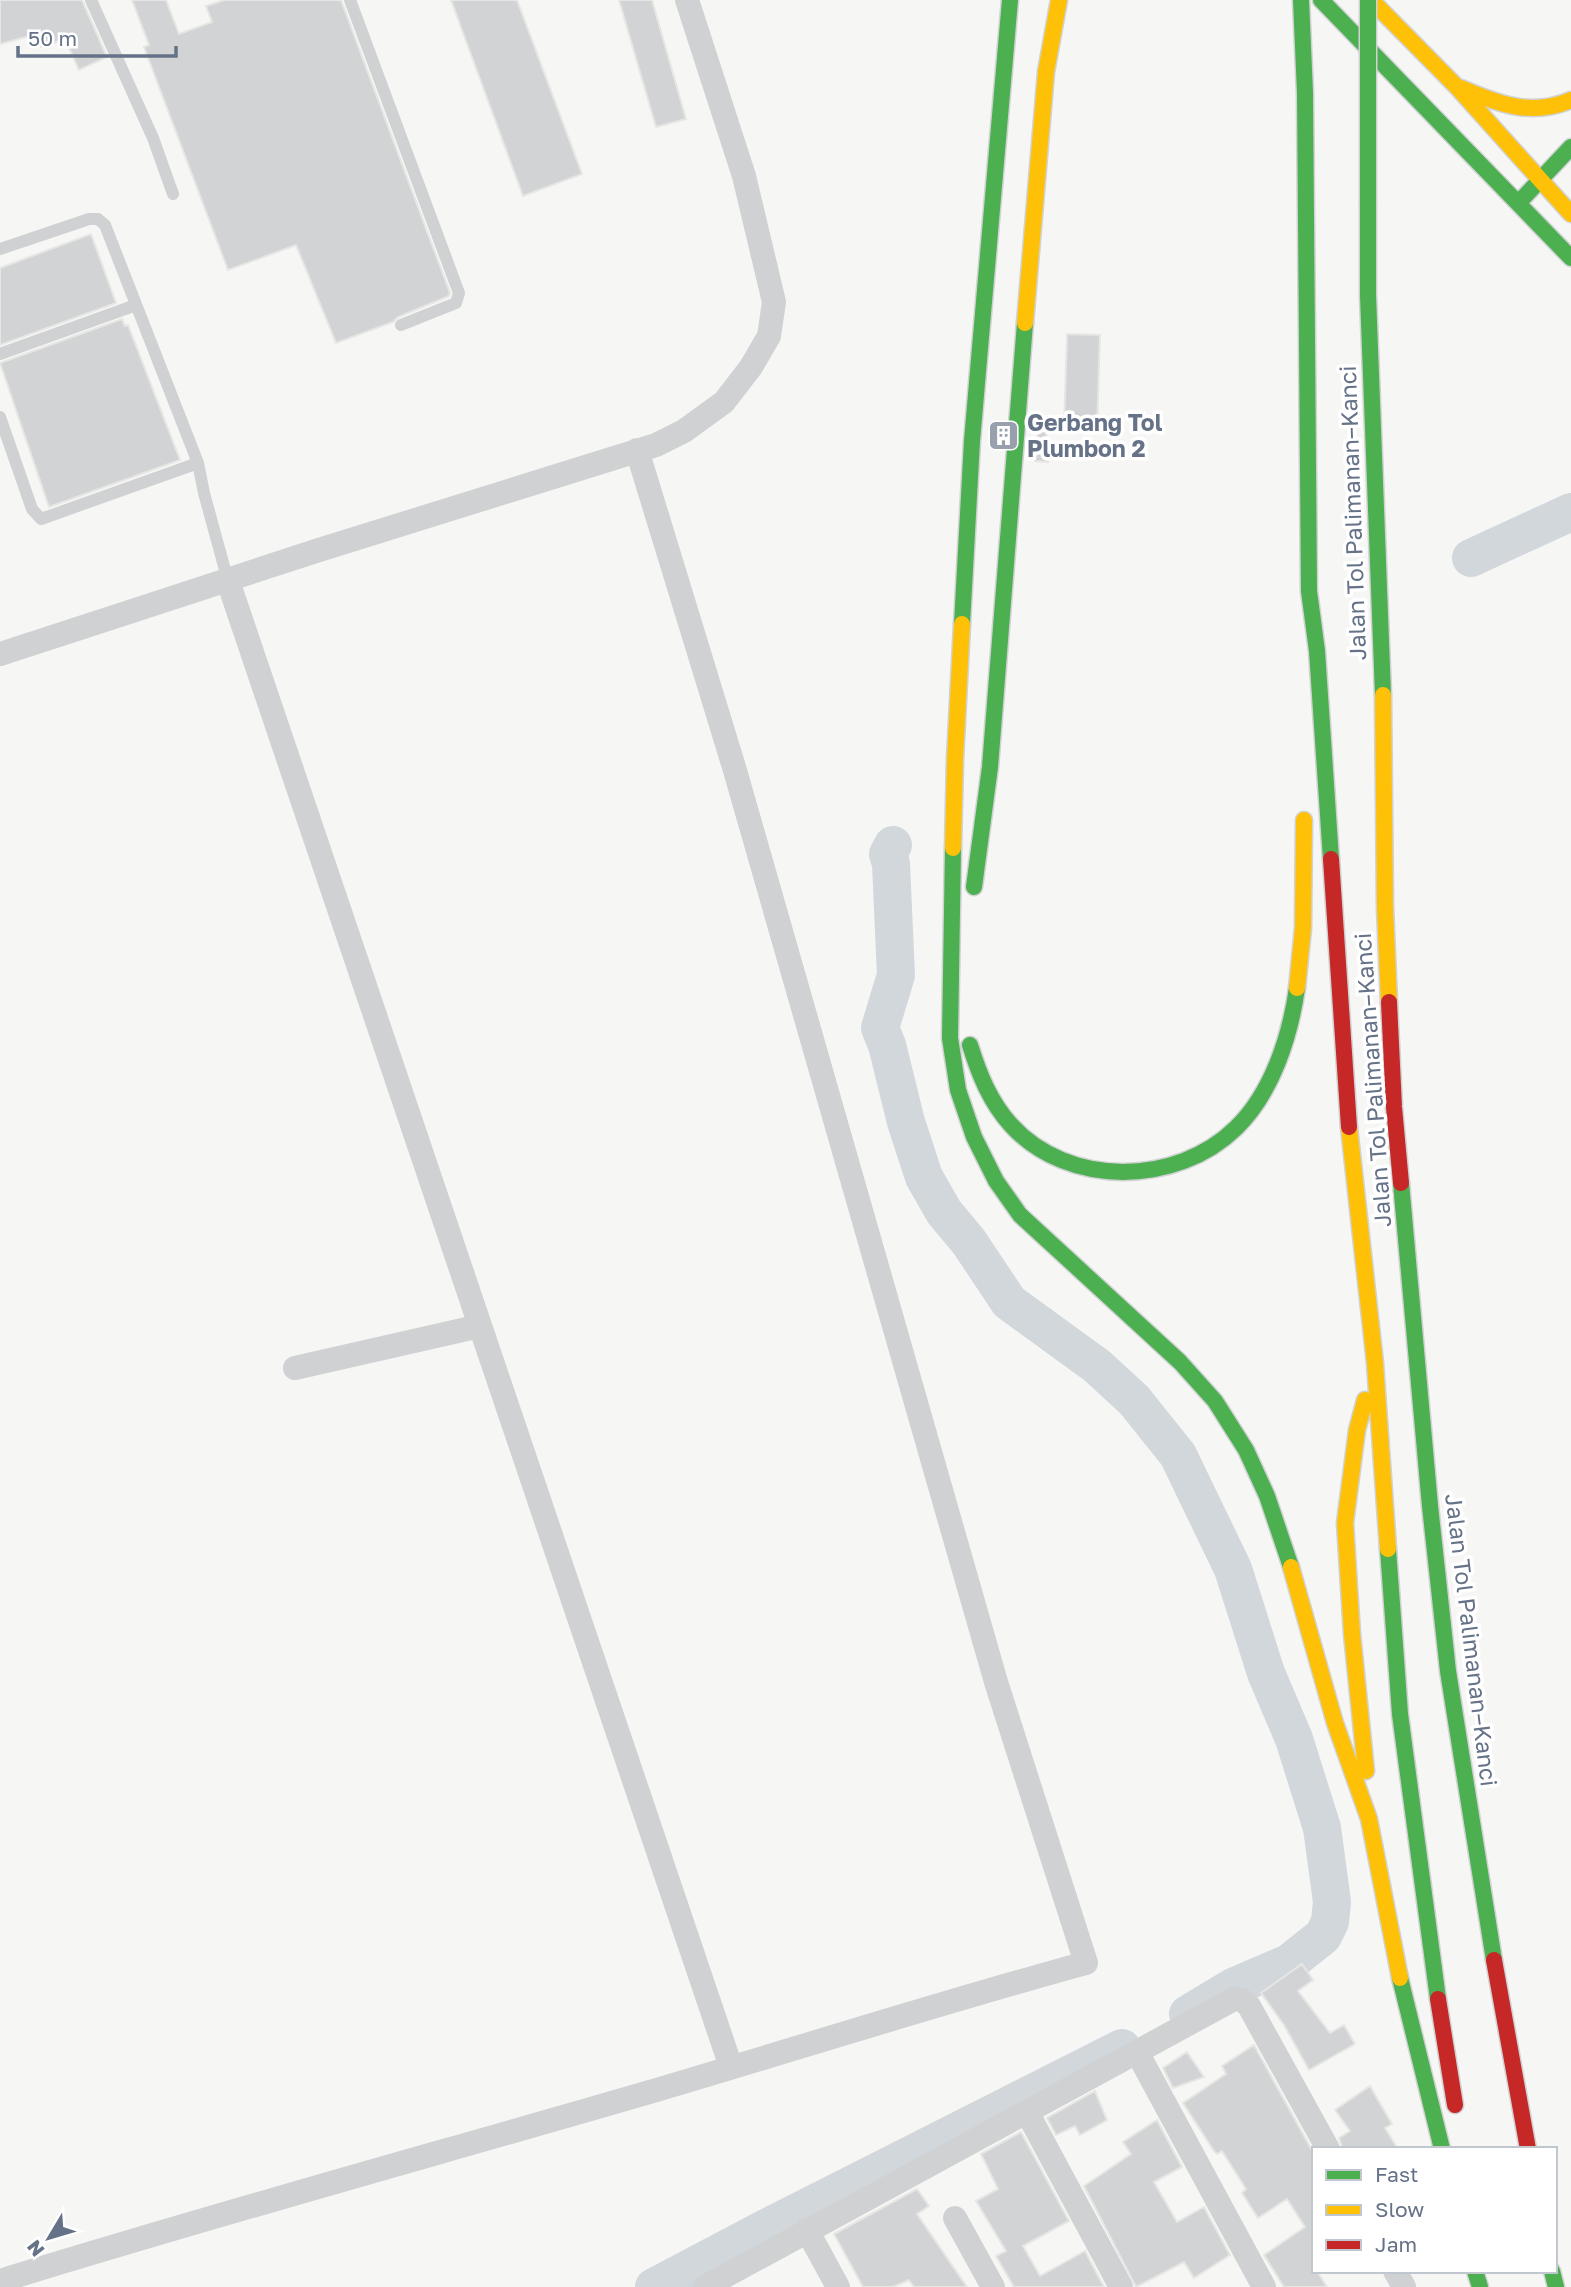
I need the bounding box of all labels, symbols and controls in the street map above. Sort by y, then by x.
scale bar [18,14,175,58]
text: 50 m [28,25,77,51]
street label: Jalan Tol Palimanan–Kanci [1333,365,1371,661]
place label: Gerbang Tol Plumbon 2 [1027,408,1163,462]
building icon: Gerbang Tol Plumbon 2 [987,419,1021,453]
street label: Jalan Tol Palimanan–Kanci [1348,932,1396,1228]
street label: Jalan Tol Palimanan–Kanci [1440,1492,1504,1788]
legend [1312,2147,1557,2273]
text: Fast [1375,2161,1418,2187]
text: Slow [1375,2196,1424,2222]
north arrow [14,2203,84,2273]
text: Jam [1375,2231,1417,2257]
text: N [22,2236,49,2262]

